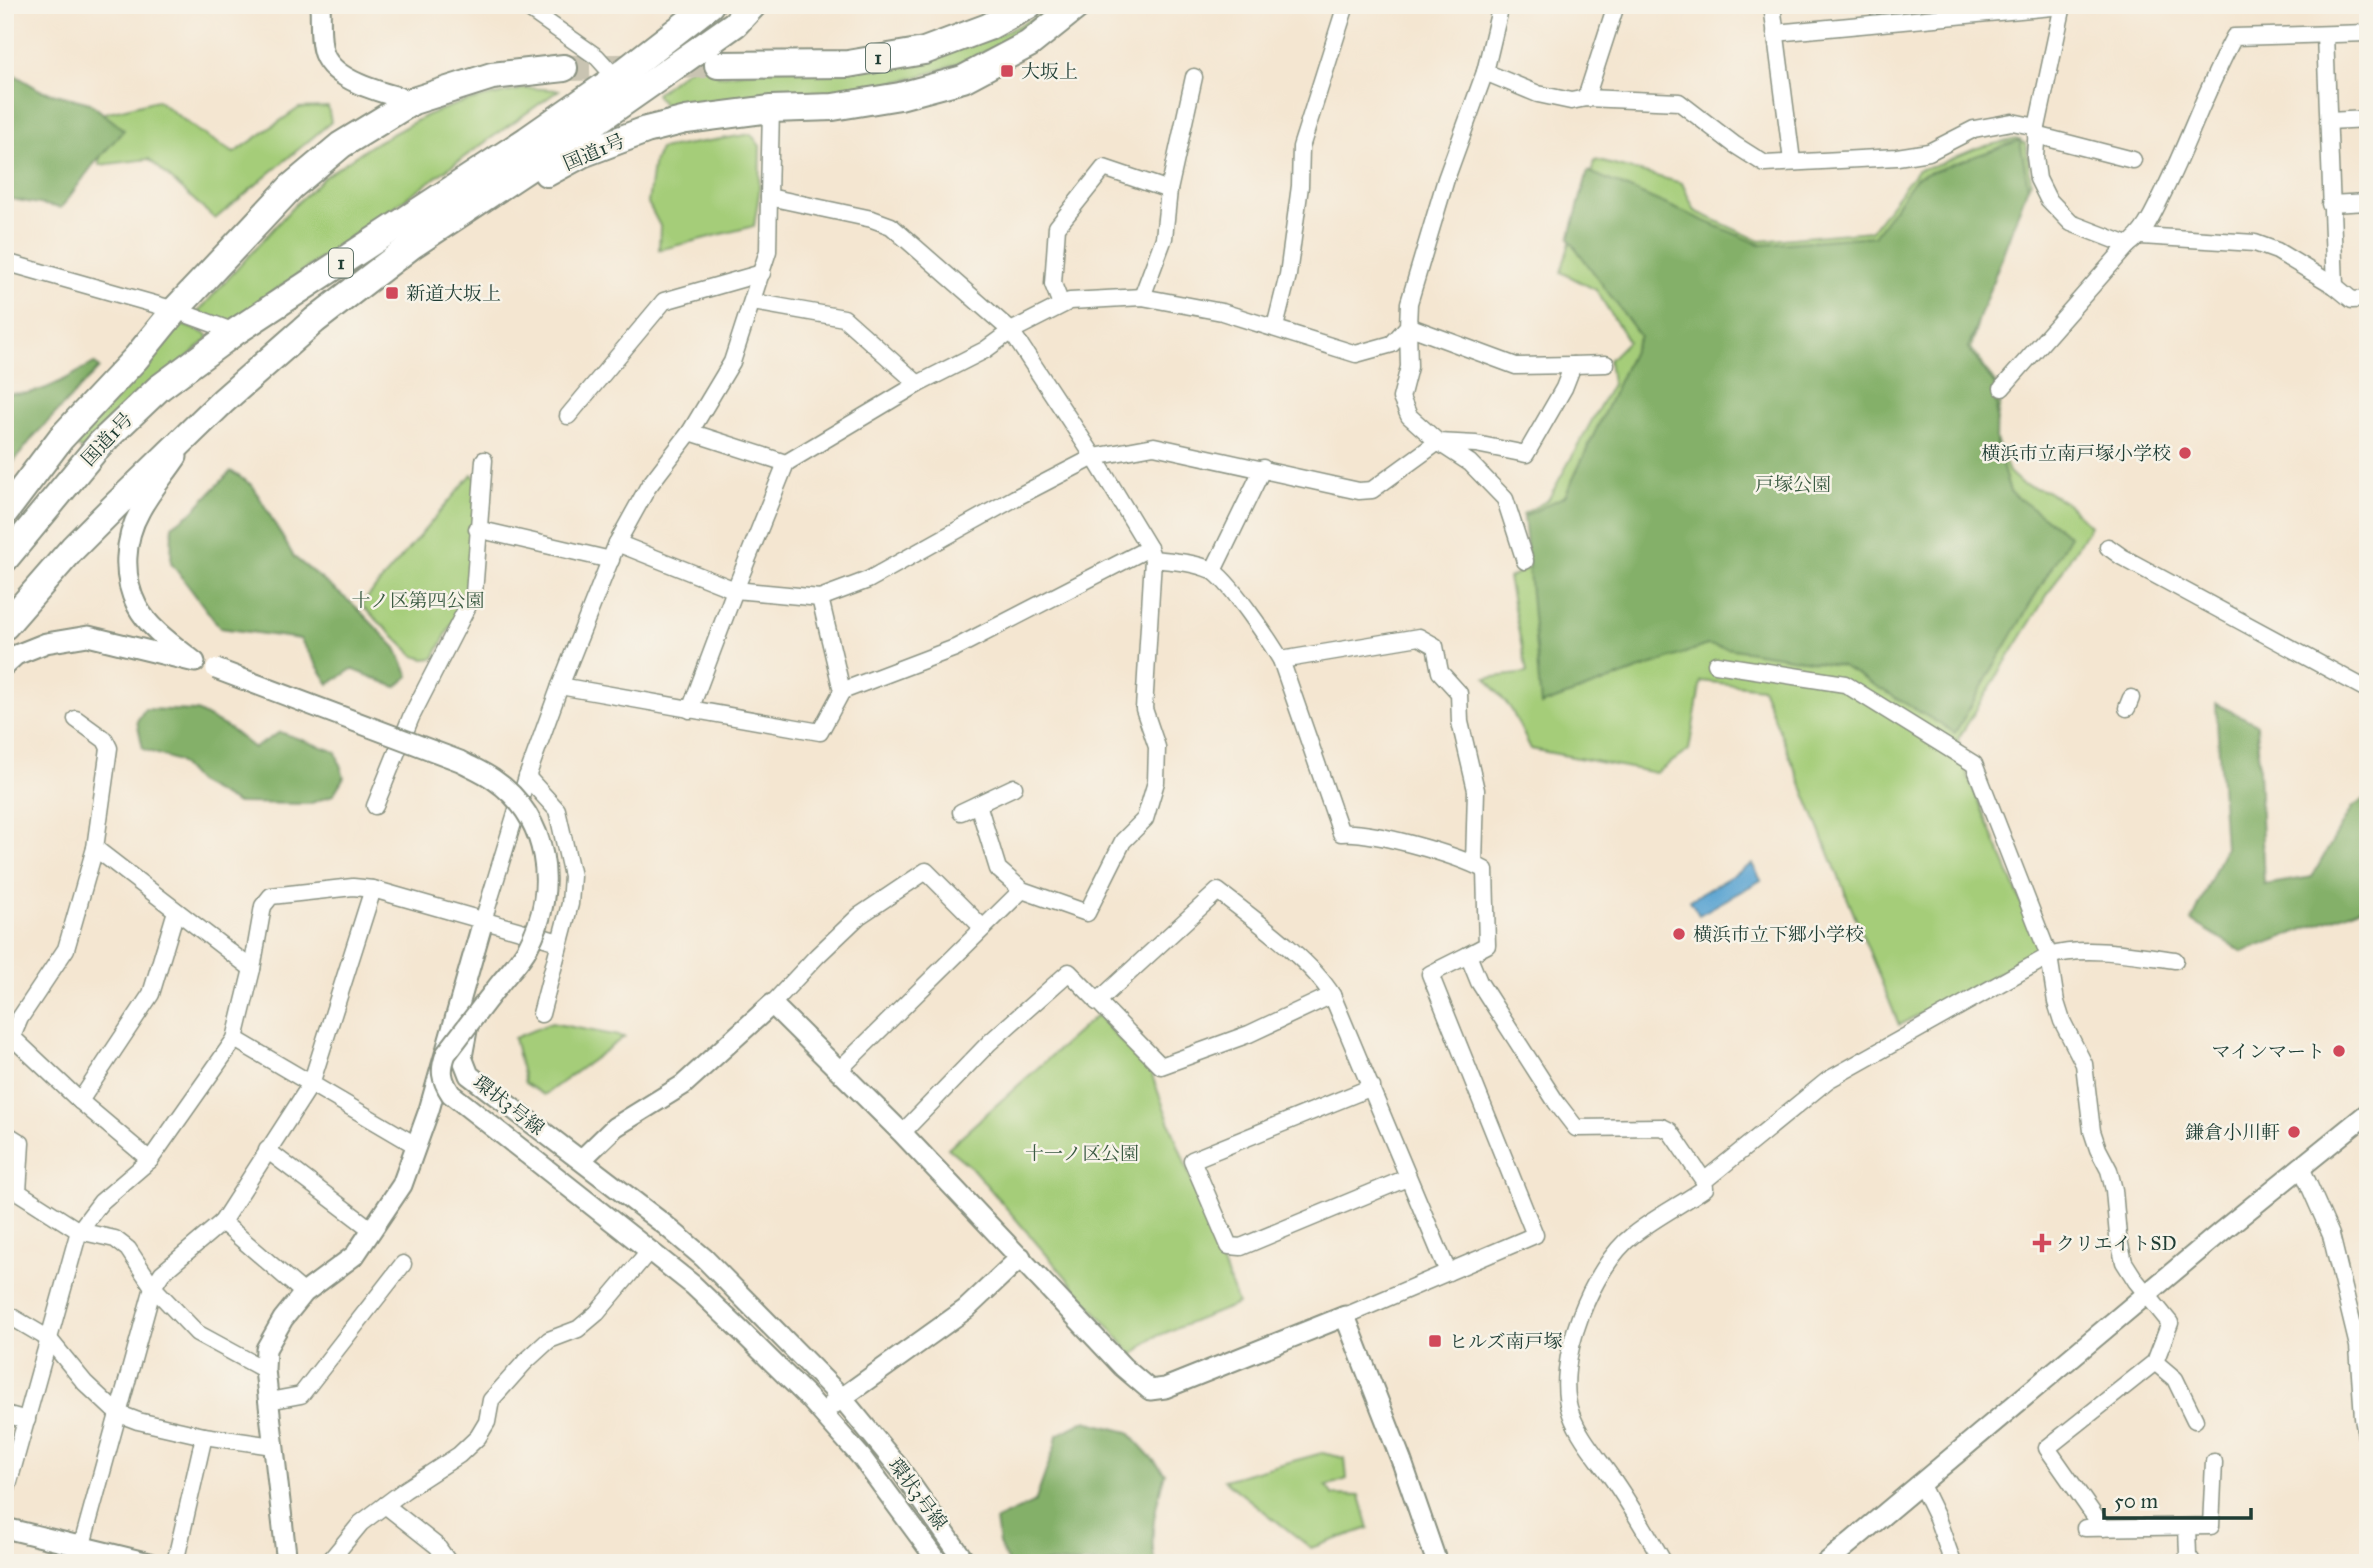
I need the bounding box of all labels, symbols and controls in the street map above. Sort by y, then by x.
road number: 1 [866,44,890,72]
place label: 大坂上 [1021,60,1078,83]
marker: 大坂上 [999,63,1015,79]
street label: 国道1号 [560,129,628,175]
road number: 1 [329,248,353,278]
place label: 新道大坂上 [406,282,501,305]
marker: 新道大坂上 [384,285,400,301]
street label: 国道1号 [77,408,137,470]
place label: 横浜市立南戸塚小学校 [1981,442,2171,465]
marker: 横浜市立南戸塚小学校 [2177,445,2193,461]
park label: 戸塚公園 [1755,473,1831,496]
park label: 十ノ区第四公園 [351,589,485,612]
place label: 横浜市立下郷小学校 [1693,923,1864,946]
marker: 横浜市立下郷小学校 [1671,926,1687,942]
place label: マインマート [2211,1040,2325,1063]
marker: マインマート [2331,1043,2347,1059]
street label: 環状3号線 [469,1070,549,1140]
place label: 鎌倉小川軒 [2185,1121,2280,1144]
marker: 鎌倉小川軒 [2286,1124,2302,1140]
park label: 十一ノ区公園 [1025,1142,1139,1165]
place label: クリエイトSD [2056,1232,2177,1255]
marker: クリエイトSD [2034,1235,2050,1251]
place label: ヒルズ南戸塚 [1449,1330,1562,1353]
marker: ヒルズ南戸塚 [1427,1333,1443,1349]
street label: 環状3号線 [884,1454,952,1534]
scale bar [2104,1477,2250,1521]
text: 50 m [2114,1488,2159,1514]

